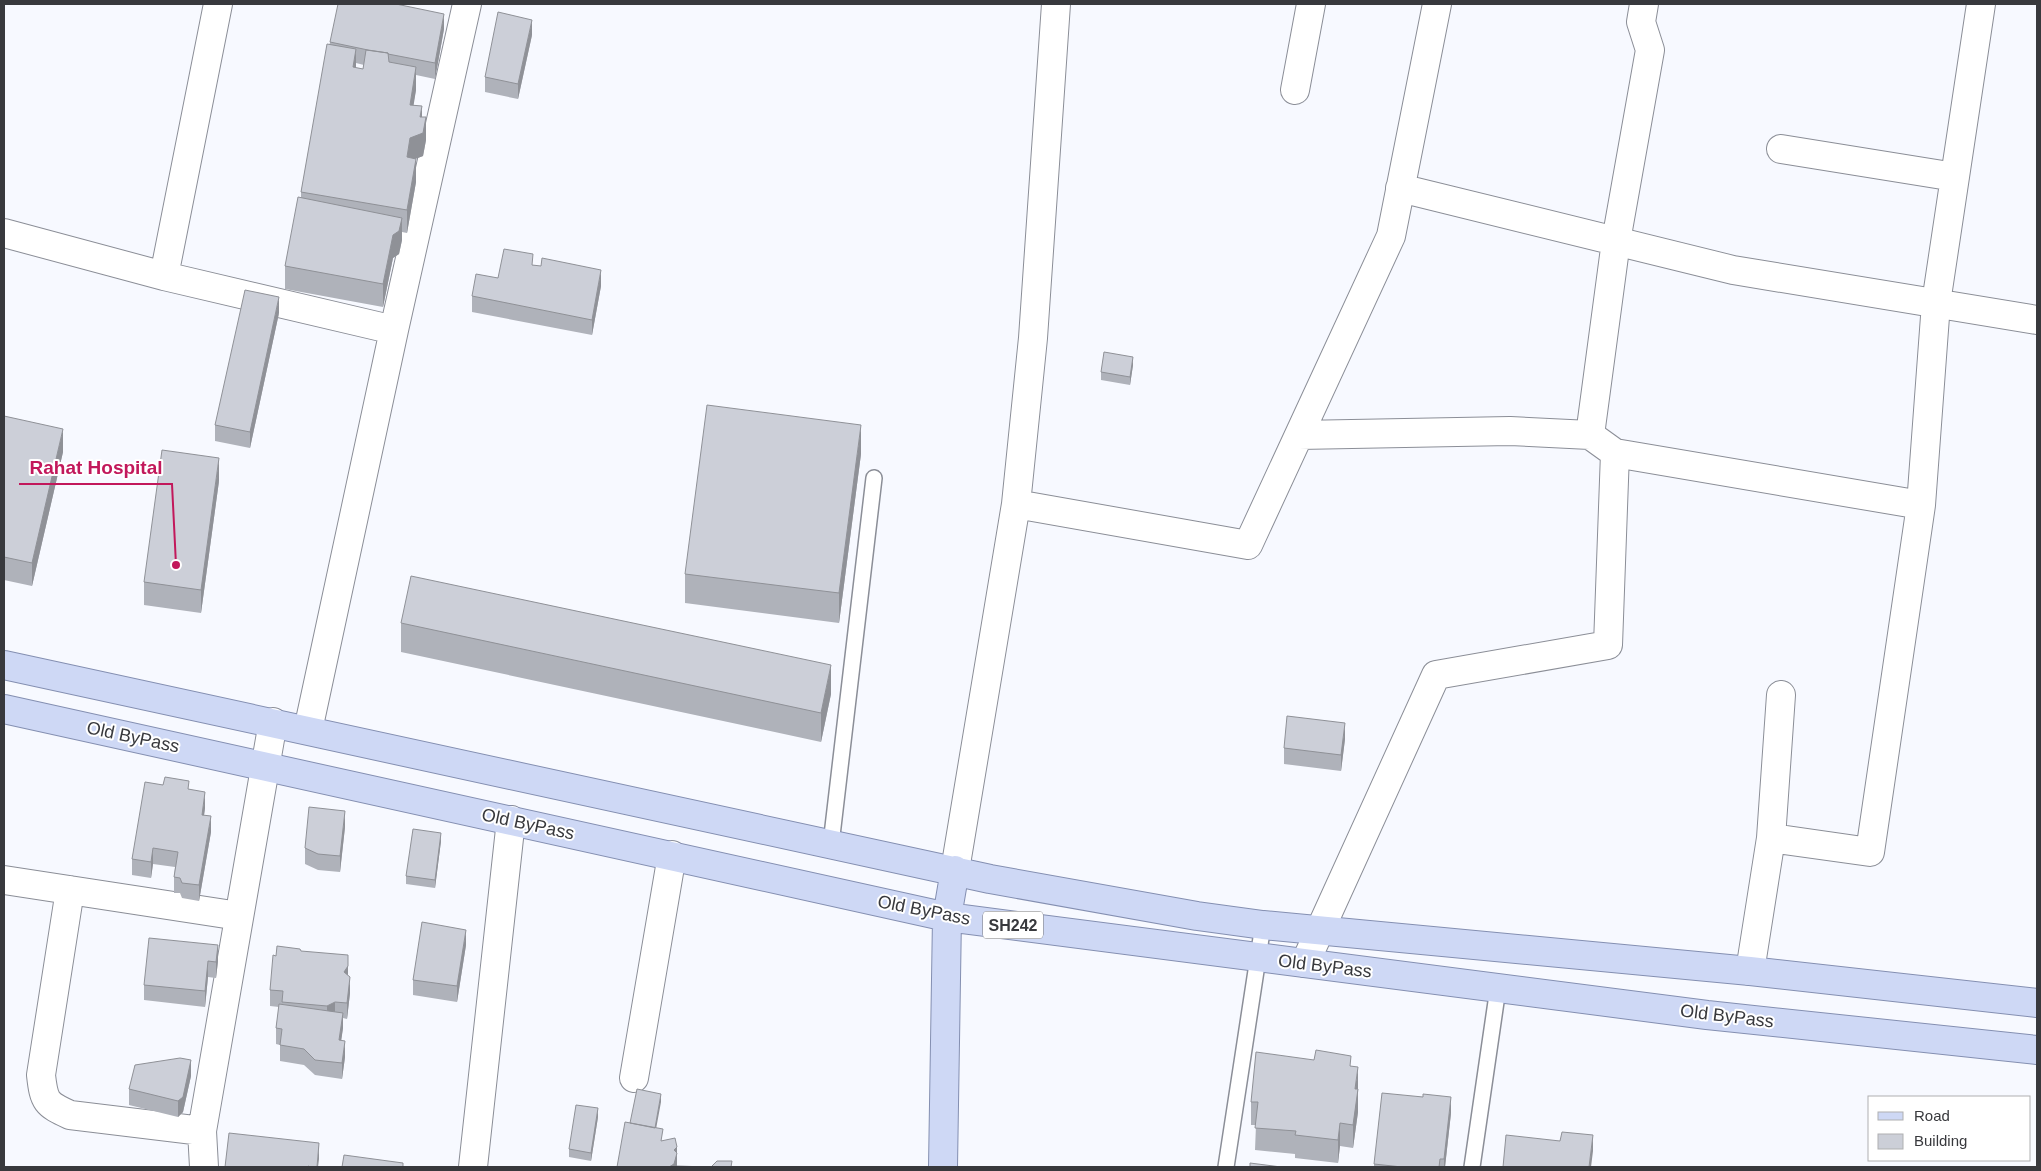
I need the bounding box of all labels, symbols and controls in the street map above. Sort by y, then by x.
callout: Rahat Hospital [19,450,172,484]
text: Rahat Hospital [29,457,163,478]
street label: Old ByPass [85,717,181,757]
street label: Old ByPass [480,804,576,844]
street label: Old ByPass [876,891,972,929]
road number: SH242 [983,912,1043,938]
street label: Old ByPass [1277,950,1373,982]
street label: Old ByPass [1679,1000,1775,1032]
legend [1868,1096,2031,1161]
text: Road [1914,1107,1950,1124]
text: Building [1914,1132,1967,1149]

